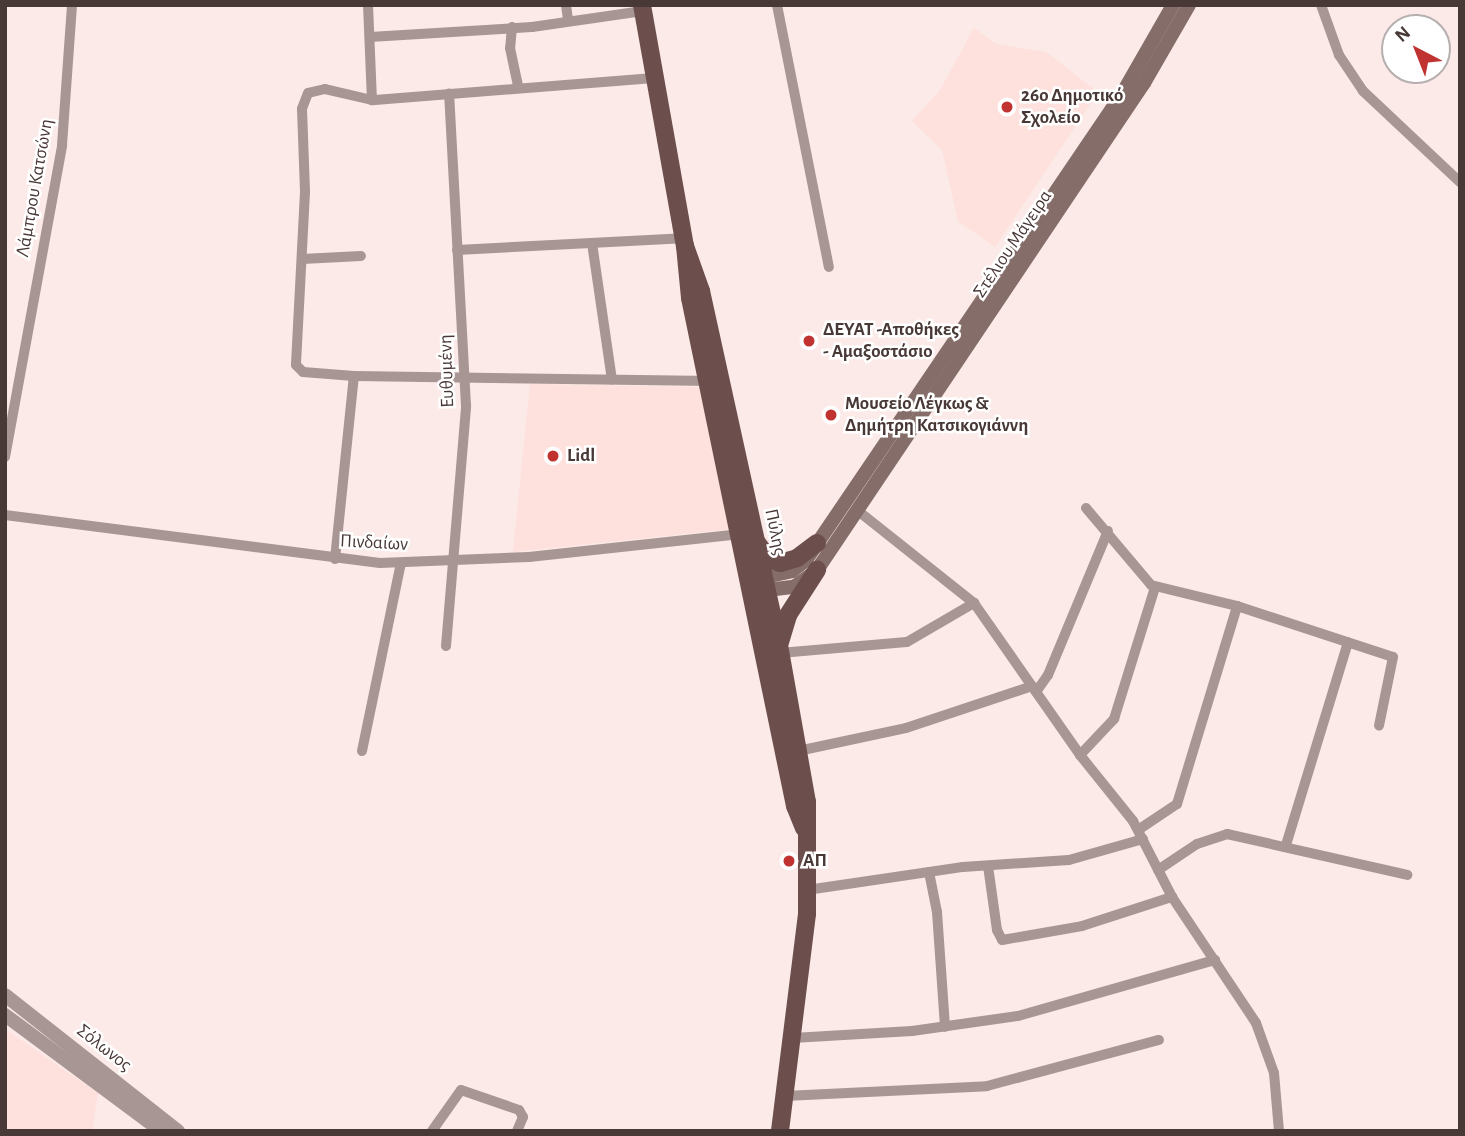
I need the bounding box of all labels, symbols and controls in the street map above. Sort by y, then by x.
north arrow [1381,14,1451,84]
text: N [1392,23,1414,46]
place label: 26ο Δημοτικό Σχολείο [1021,85,1123,129]
marker: 26ο Δημοτικό Σχολείο [999,99,1015,115]
street label: Λάμπρου Κατσώνη [12,117,58,259]
street label: Στέλιου Μάγειρα [969,186,1057,302]
place label: ΔΕΥΑΤ -Αποθήκες - Αμαξοστάσιο [823,319,959,363]
marker: ΔΕΥΑΤ -Αποθήκες - Αμαξοστάσιο [801,333,817,349]
street label: Ευθυμένη [434,334,460,408]
place label: Μουσείο Λέγκως & Δημήτρη Κατσικογιάννη [845,393,1028,437]
marker: Μουσείο Λέγκως & Δημήτρη Κατσικογιάννη [823,407,839,423]
place label: Lidl [567,445,595,467]
marker: Lidl [545,448,561,464]
street label: Πύλης [759,507,791,557]
street label: Πινδαίων [339,530,409,556]
place label: ΑΠ [803,850,827,872]
marker: ΑΠ [781,853,797,869]
street label: Σόλωνος [72,1019,136,1077]

